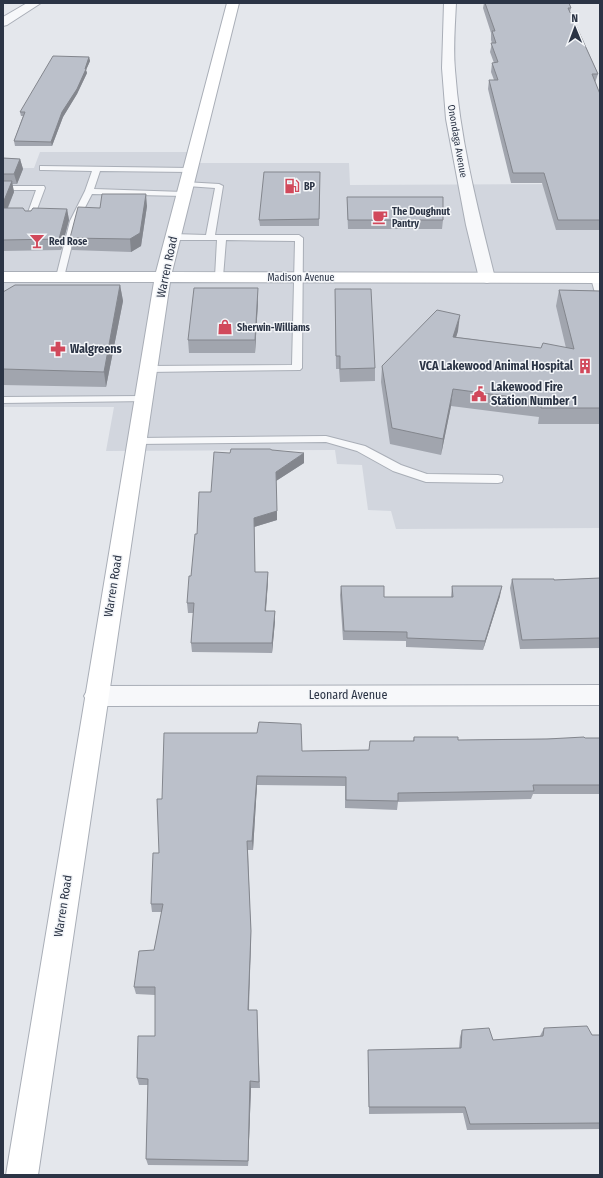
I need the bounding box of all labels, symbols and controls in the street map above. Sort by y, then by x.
north arrow [555,8,595,48]
text: N [571,12,578,25]
street label: Onondaga Avenue [445,104,469,179]
fuel station icon: BP [283,177,301,195]
place label: BP [304,181,316,193]
place label: The Doughnut Pantry [392,206,450,230]
cafe icon: The Doughnut Pantry [371,208,389,226]
bar icon: Red Rose [28,232,46,250]
street label: Warren Road [154,235,180,299]
place label: Red Rose [49,236,87,248]
street label: Madison Avenue [267,272,335,284]
shop icon: Sherwin-Williams [216,318,234,336]
place label: Sherwin-Williams [237,322,311,334]
pharmacy icon: Walgreens [49,340,67,358]
place label: Walgreens [70,342,123,356]
building icon: VCA Lakewood Animal Hospital [576,357,594,375]
place label: VCA Lakewood Animal Hospital [418,359,574,373]
place label: Lakewood Fire Station Number 1 [491,380,577,408]
public building icon: Lakewood Fire Station Number 1 [470,385,488,403]
street label: Warren Road [101,554,125,618]
street label: Leonard Avenue [309,688,387,702]
street label: Warren Road [51,874,75,938]

